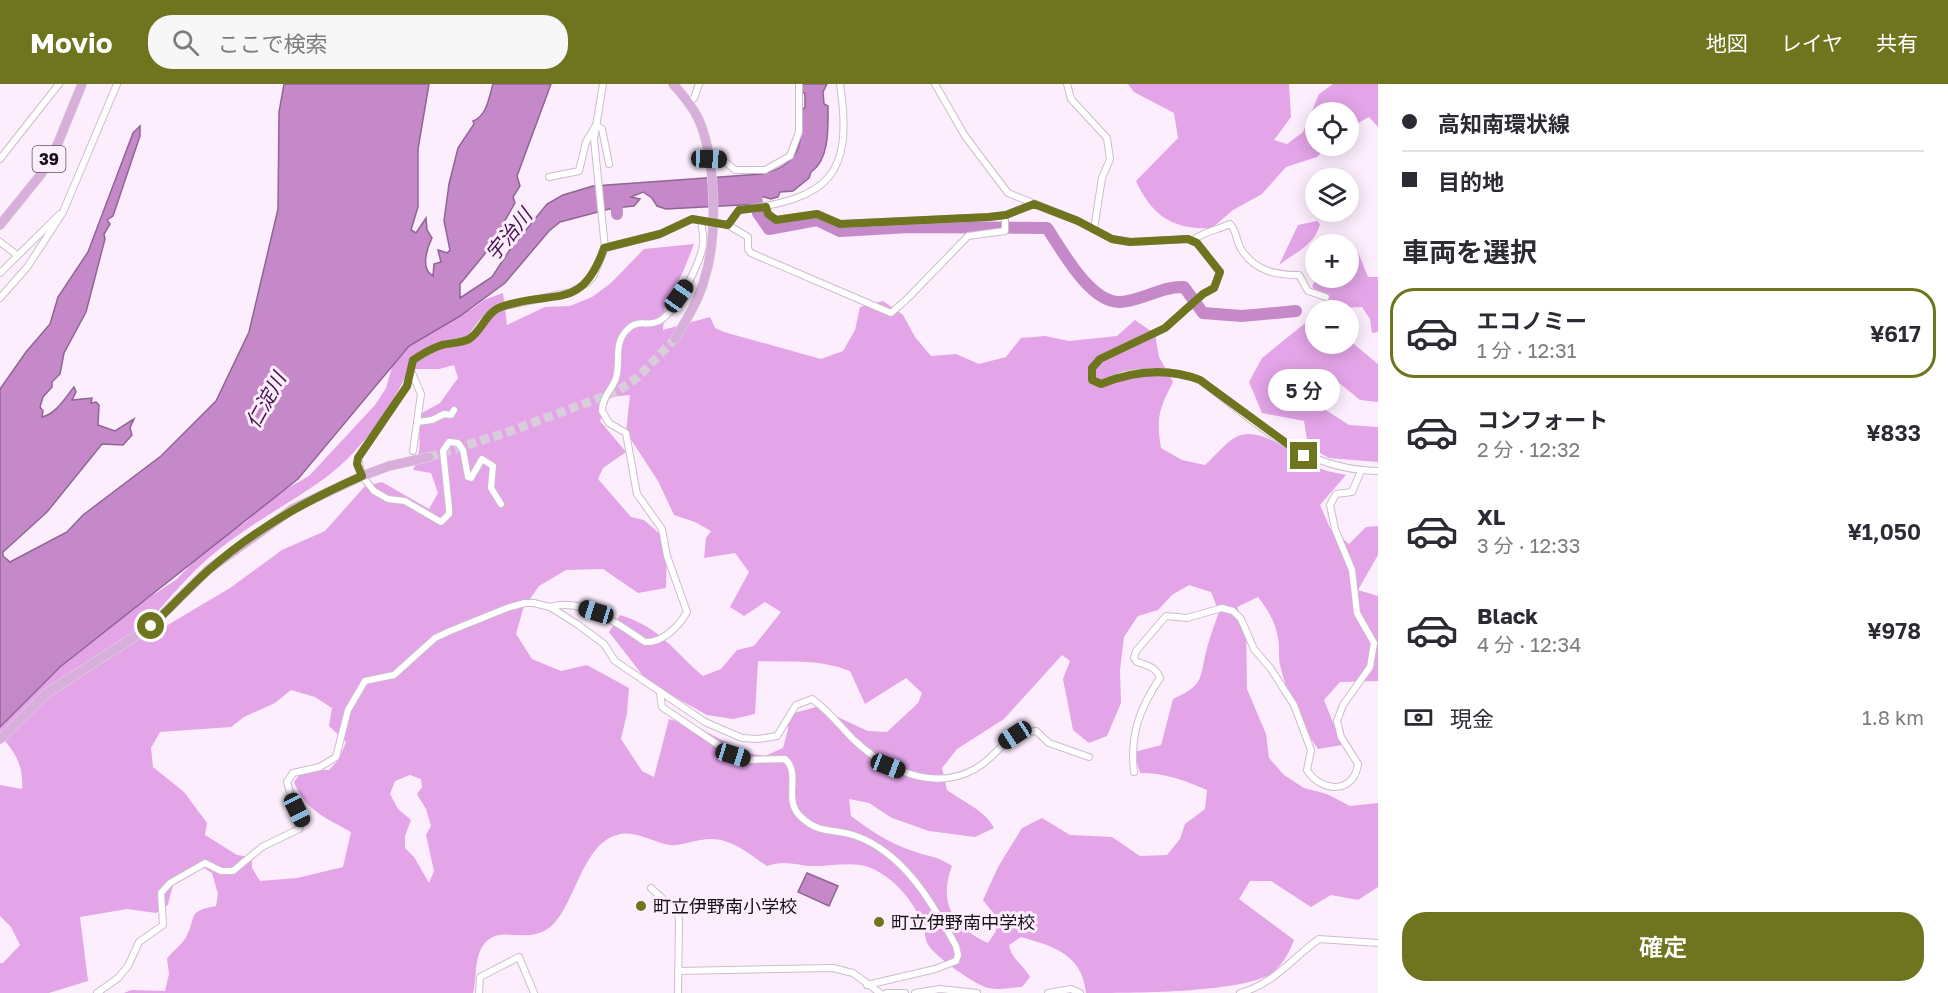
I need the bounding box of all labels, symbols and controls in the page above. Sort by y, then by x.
search box [148,15,568,69]
text: Movio [30,26,112,59]
icon: search [169,26,202,59]
text: ここで検索 [217,30,327,57]
text: 地図 [1706,30,1748,56]
text: レイヤ [1781,30,1843,56]
text: 共有 [1876,30,1918,56]
map controls [1305,102,1359,354]
button: locate [1305,102,1359,156]
text: 高知南環状線 [1438,110,1570,137]
road number: 39 [32,146,66,172]
car [691,149,727,169]
button: layers [1305,168,1359,222]
text: 目的地 [1438,168,1504,195]
water label: 宇治川 [480,202,537,265]
button: + [1305,234,1359,288]
text: 車両を選択 [1402,236,1537,268]
car [661,276,697,316]
button: − [1305,300,1359,354]
icon: car [1405,306,1459,360]
text: エコノミー [1477,307,1587,334]
text: ¥617 [1870,320,1921,347]
text: 1 分 · 12:31 [1477,338,1576,362]
water label: 仁淀川 [240,366,291,432]
callout: 5 分 [1268,369,1340,411]
text: 5 分 [1286,378,1322,402]
icon: car [1405,405,1459,459]
text: コンフォート [1477,406,1608,433]
text: ¥833 [1866,419,1921,446]
text: 2 分 · 12:32 [1477,437,1580,461]
route end [1290,442,1317,469]
text: XL [1477,503,1505,530]
icon: car [1405,504,1459,558]
text: ¥1,050 [1847,518,1921,545]
text: 3 分 · 12:33 [1477,533,1580,557]
car [576,598,616,626]
text: Black [1477,602,1538,629]
icon: car [1405,603,1459,657]
route start [137,612,164,639]
text: ¥978 [1867,617,1921,644]
text: 4 分 · 12:34 [1477,632,1581,656]
icon: cash [1402,701,1435,734]
text: 現金 [1450,705,1494,732]
text: 1.8 km [1862,705,1924,729]
car [995,718,1035,752]
car [713,741,753,769]
car [868,751,908,781]
car [281,790,313,830]
place label: 町立伊野南小学校 [653,895,797,917]
marker: 町立伊野南小学校 [634,899,648,913]
place label: 町立伊野南中学校 [891,911,1035,933]
button: 確定 [1402,912,1924,981]
marker: 町立伊野南中学校 [872,915,886,929]

